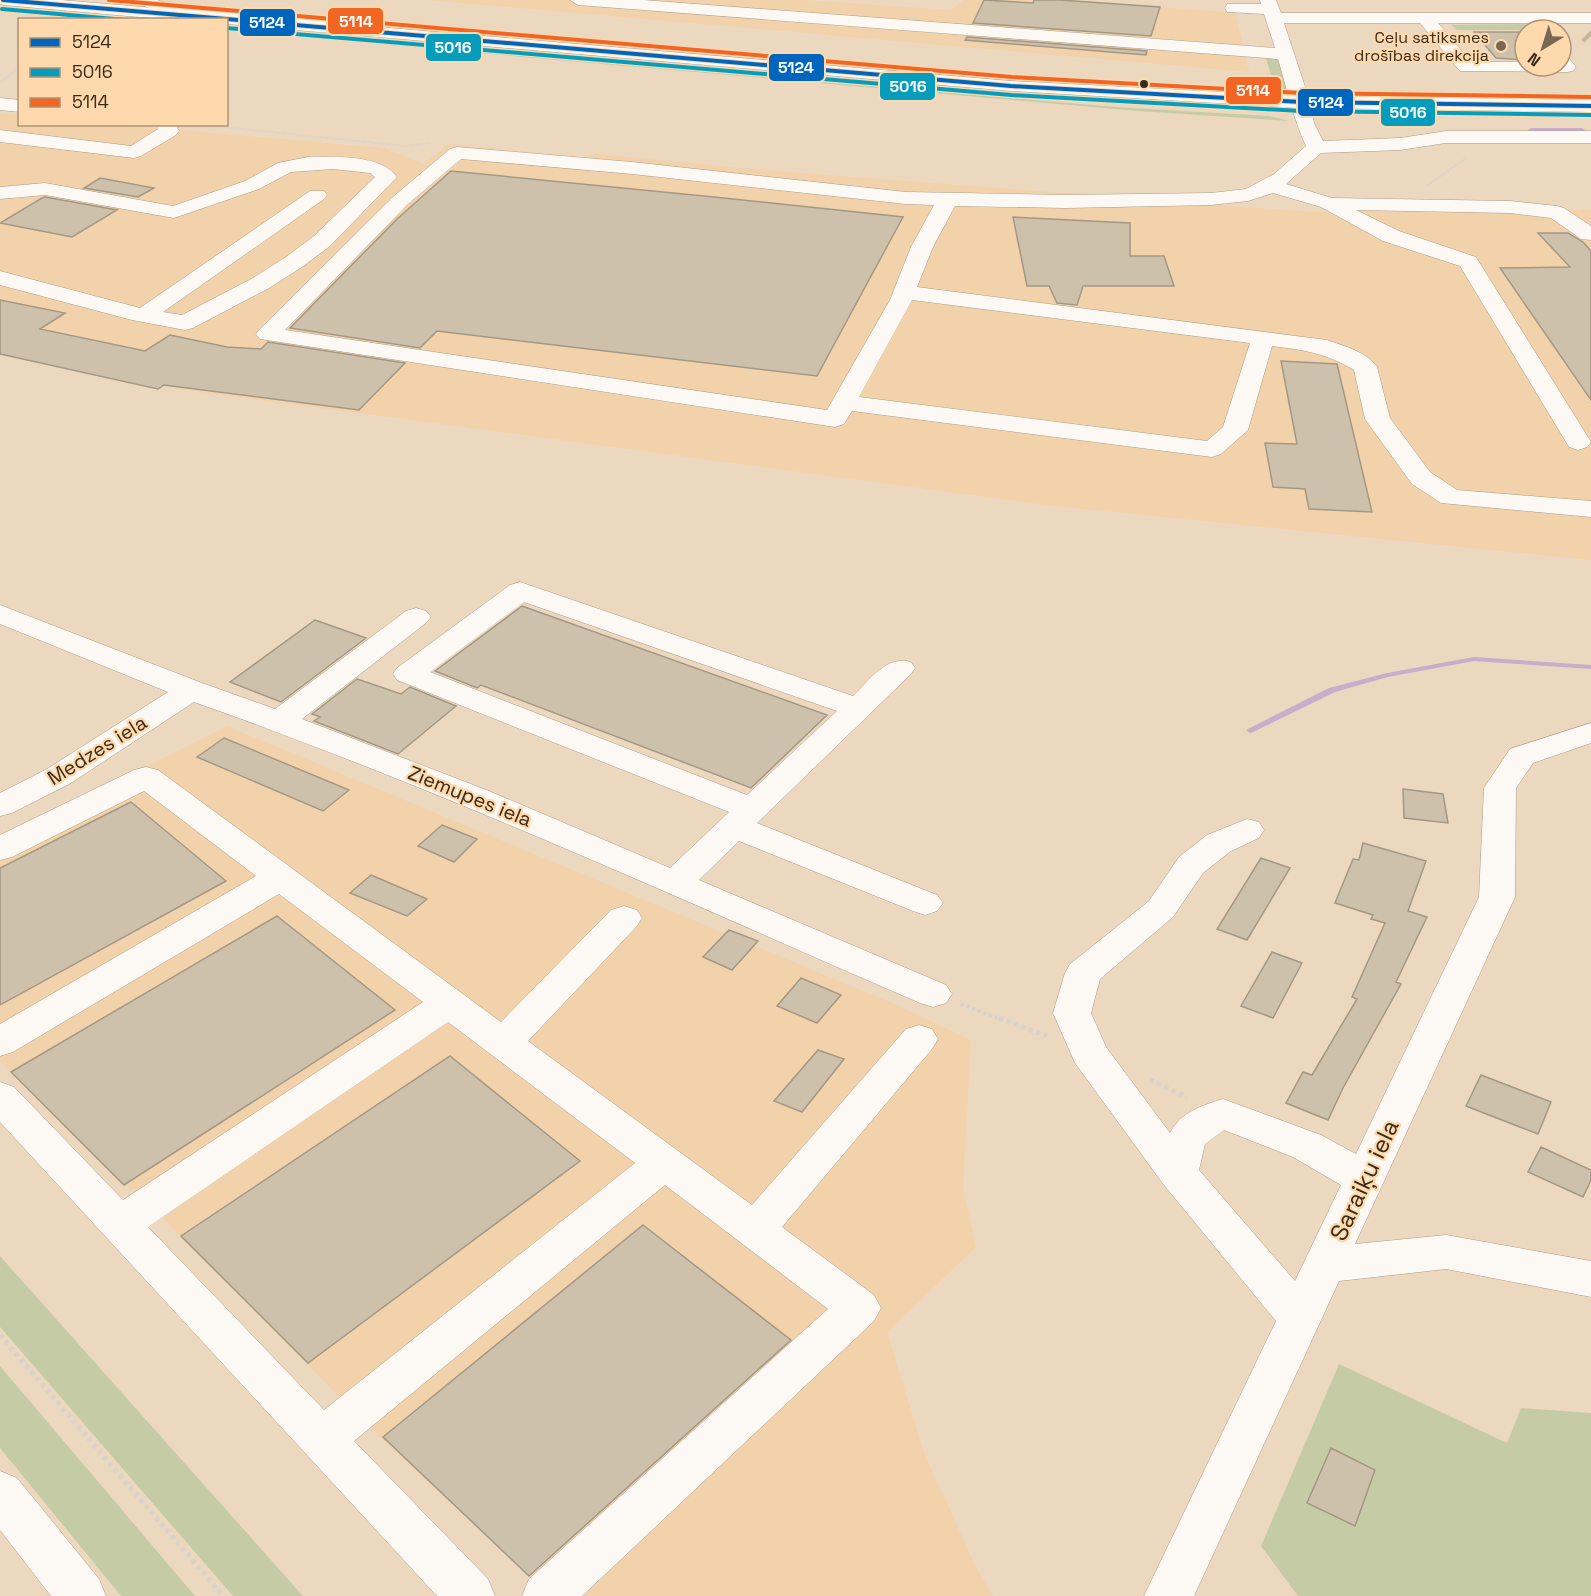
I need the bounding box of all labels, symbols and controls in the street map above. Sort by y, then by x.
line badge: 5114 [327,7,384,35]
line badge: 5124 [239,8,296,37]
text: 5114 [339,11,373,32]
text: 5124 [249,12,285,33]
legend [18,18,228,126]
north arrow [1513,18,1573,78]
place label: Ceļu satiksmes drošības direkcija [1354,27,1489,66]
text: 5124 [72,30,112,53]
line badge: 5016 [425,33,482,62]
text: 5016 [434,37,472,58]
marker: Ceļu satiksmes drošības direkcija [1494,39,1508,53]
text: N [1523,48,1545,71]
line badge: 5124 [768,53,825,82]
text: 5124 [778,57,814,78]
text: 5016 [72,60,113,83]
line badge: 5016 [879,72,936,101]
text: 5016 [889,76,927,97]
line badge: 5114 [1225,76,1282,105]
unlabelled marker [1138,78,1150,90]
text: 5114 [1236,80,1270,101]
line badge: 5124 [1297,88,1354,117]
text: 5114 [72,90,109,113]
text: 5124 [1308,92,1344,113]
line badge: 5016 [1380,98,1436,127]
text: 5016 [1389,102,1427,123]
street label: Medzes iela [42,709,152,791]
street label: Ziemupes iela [404,759,536,833]
street label: Saraiķu iela [1322,1114,1406,1246]

